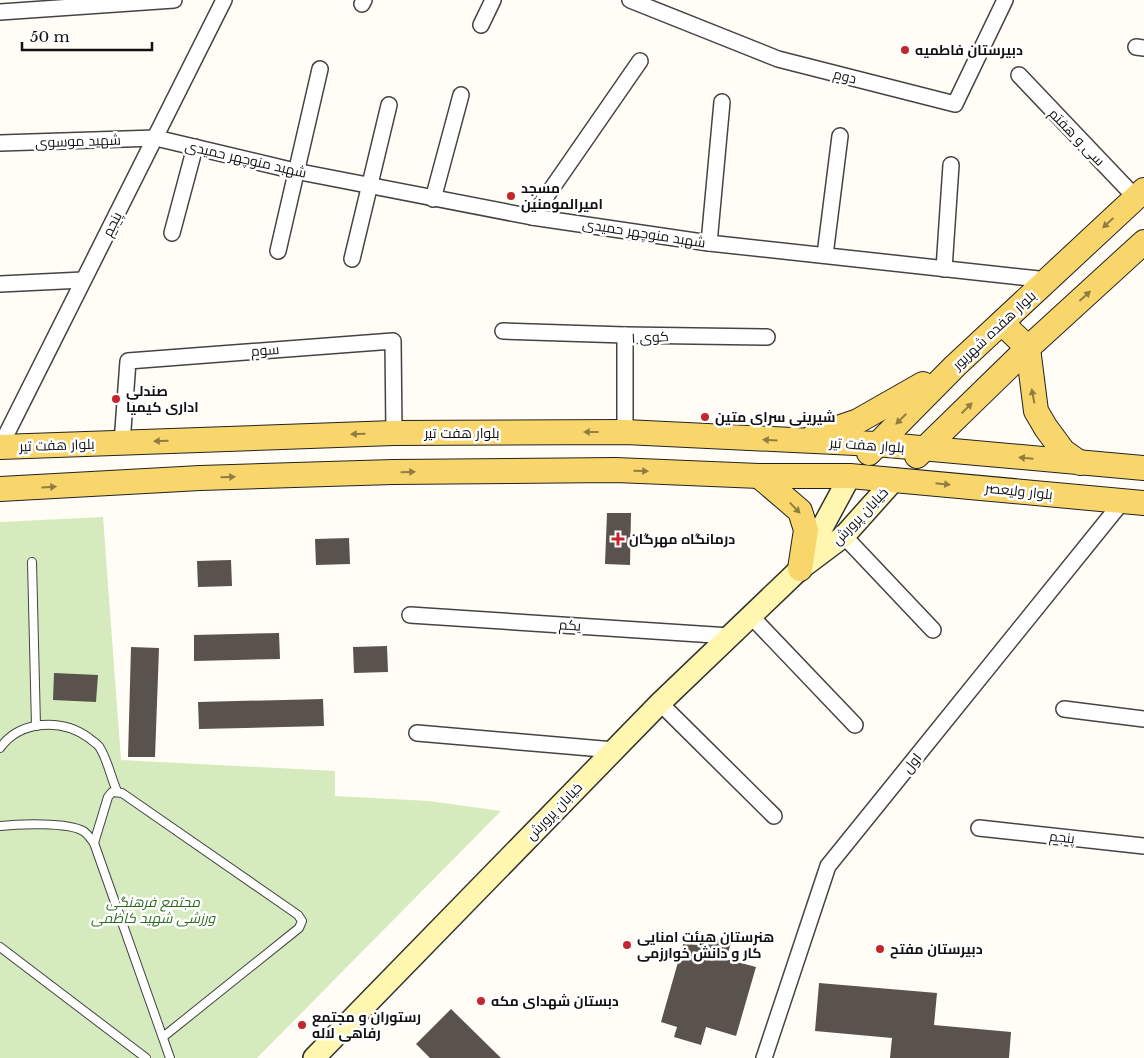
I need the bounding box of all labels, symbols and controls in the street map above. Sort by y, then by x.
scale bar [22,20,152,52]
text: 50 m [30,27,70,46]
place label: دبیرستان فاطمیه [915,41,1023,59]
marker: دبیرستان فاطمیه [899,44,911,56]
street label: دوم [831,64,858,89]
street label: سی و هفتم [1044,104,1109,170]
street label: شهید موسوی [35,131,121,151]
street label: شهبد منوچهر حمیدی [183,136,309,183]
place label: مسجد امیرالمومنین [521,179,603,213]
marker: مسجد امیرالمومنین [505,190,517,202]
street label: پنجم [98,208,127,240]
street label: شهبد منوچهر حمیدی [581,214,707,253]
one-way arrow [1103,217,1115,229]
street label: بلوار هفده شهریور [948,287,1040,374]
one-way arrow [1079,290,1091,302]
street label: کوی ۱ [631,327,669,347]
street label: سوم [250,340,280,361]
place label: صندلی اداری کیمیا [126,382,199,416]
one-way arrow [1029,388,1037,404]
marker: صندلی اداری کیمیا [110,393,122,405]
one-way arrow [961,402,973,414]
place label: شیرینی سرای متین [715,408,836,426]
marker: شیرینی سرای متین [699,411,711,423]
one-way arrow [895,413,907,425]
street label: بلوار هفت تیر [423,424,500,442]
one-way arrow [582,428,598,436]
one-way arrow [350,431,366,439]
street label: بلوار هفت تیر [828,433,905,457]
street label: بلوار هفت تیر [18,435,95,455]
one-way arrow [762,435,778,443]
one-way arrow [153,438,169,446]
one-way arrow [1017,454,1033,462]
one-way arrow [633,467,649,475]
one-way arrow [401,468,417,476]
one-way arrow [221,473,237,481]
street label: بلوار ولیعصر [983,478,1054,503]
one-way arrow [936,480,952,488]
one-way arrow [41,482,57,490]
street label: خیابان پرورش [828,483,893,549]
one-way arrow [789,502,801,514]
place label: درمانگاه مهرگان [629,530,735,548]
marker: درمانگاه مهرگان [611,532,625,546]
street label: یکم [558,615,582,636]
street label: اول [898,749,926,777]
street label: خیابان پرورش [522,778,587,844]
street label: پنجم [1048,827,1076,848]
park label: مجتمع فرهنگی ورزشی شهید کاظمی [91,893,216,927]
place label: هنرستان هیئت امنایی کار و دانش خوارزمی [637,928,774,962]
marker: هنرستان هیئت امنایی کار و دانش خوارزمی [621,939,633,951]
place label: دبیرستان مفتح [890,940,983,959]
marker: دبیرستان مفتح [874,943,886,955]
place label: دبستان شهدای مکه [491,992,619,1010]
marker: دبستان شهدای مکه [475,995,487,1007]
place label: رستوران و مجتمع رفاهی لاله [312,1008,421,1042]
marker: رستوران و مجتمع رفاهی لاله [296,1019,308,1031]

